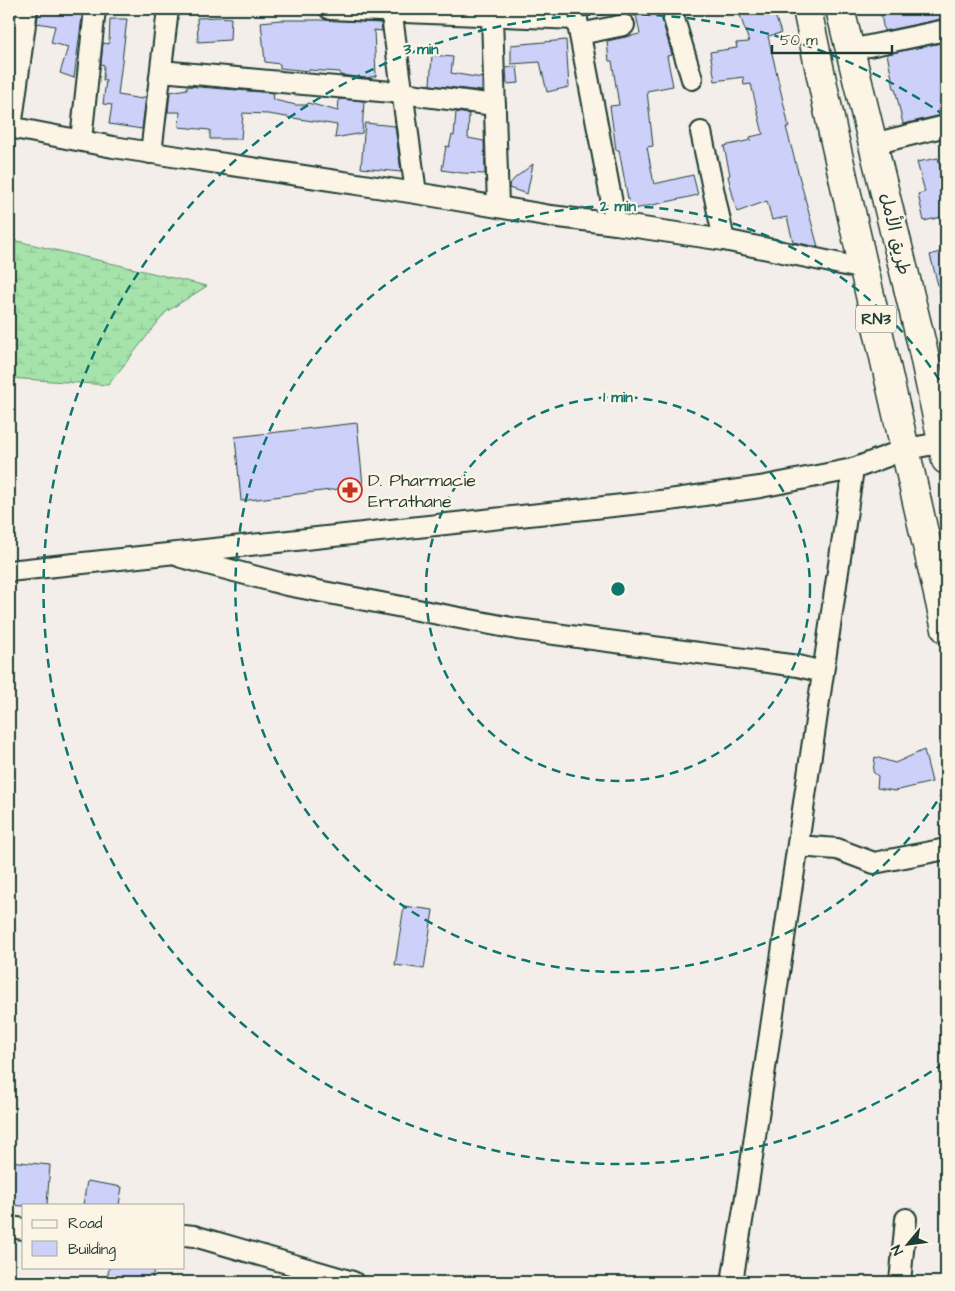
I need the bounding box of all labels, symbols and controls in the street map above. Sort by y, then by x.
scale bar [772,22,892,54]
text: 50 m [780,30,818,51]
text: 3 min [402,39,439,60]
street label: طريق الأمل [873,191,917,277]
text: 2 min [599,196,637,217]
road number: RN3 [856,306,896,332]
text: 1 min [603,387,633,408]
place label: D. Pharmacie Errathane [368,468,476,514]
pharmacy icon: D. Pharmacie Errathane [337,477,363,503]
centre of rings [609,580,627,598]
legend [22,1204,185,1268]
text: Road [68,1213,103,1234]
north arrow [882,1218,932,1268]
text: Building [68,1239,116,1261]
text: N [887,1241,908,1259]

